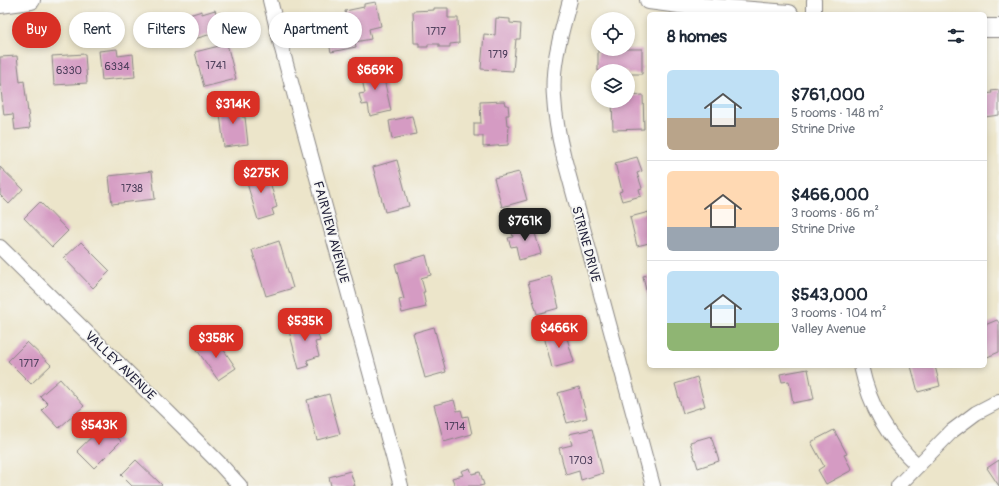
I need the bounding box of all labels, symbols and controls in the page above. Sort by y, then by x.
chip: Buy [12,12,61,48]
chip: Rent [69,12,125,48]
chip: Filters [133,12,199,48]
chip: New [207,12,261,48]
chip: Apartment [269,12,362,48]
map controls [591,12,635,108]
button: locate [591,12,635,56]
house number: 1717 [426,25,446,38]
icon: filters [945,25,967,47]
text: 8 homes [667,26,727,47]
house number: 1719 [488,48,508,61]
pin: $669K [347,57,403,91]
house number: 1741 [206,59,226,72]
house number: 6334 [104,60,130,73]
text: $669K [357,62,393,78]
house number: 6330 [56,64,82,77]
button: layers [591,64,635,108]
text: $761,000 [791,84,865,105]
icon: home [699,86,747,134]
pin: $314K [205,91,261,125]
text: $314K [216,96,250,112]
text: 5 rooms · 148 m² [791,105,884,121]
text: Strine Drive [791,121,855,137]
pin: $275K [233,160,289,194]
text: $275K [243,165,279,181]
street label: FAIRVIEW AVENUE [310,179,352,285]
house number: 1738 [121,182,143,195]
text: $466,000 [791,184,869,205]
icon: home [699,187,747,235]
street label: STRINE DRIVE [568,204,604,284]
text: 3 rooms · 86 m² [791,205,879,221]
pin: $761K [497,208,553,242]
text: $761K [508,213,542,229]
text: Strine Drive [791,221,855,237]
text: $543,000 [791,284,868,305]
icon: home [699,287,747,335]
text: 3 rooms · 104 m² [791,305,886,321]
pin: $535K [277,308,333,342]
text: $535K [287,313,323,329]
pin: $466K [531,315,587,349]
text: $466K [540,320,578,336]
text: Valley Avenue [791,321,866,337]
pin: $358K [188,325,244,359]
street label: VALLEY AVENUE [81,328,159,404]
text: $358K [198,330,234,346]
house number: 1717 [19,357,39,370]
pin: $543K [71,412,127,446]
text: $543K [81,417,117,433]
house number: 1714 [445,420,466,433]
house number: 1703 [569,454,593,467]

